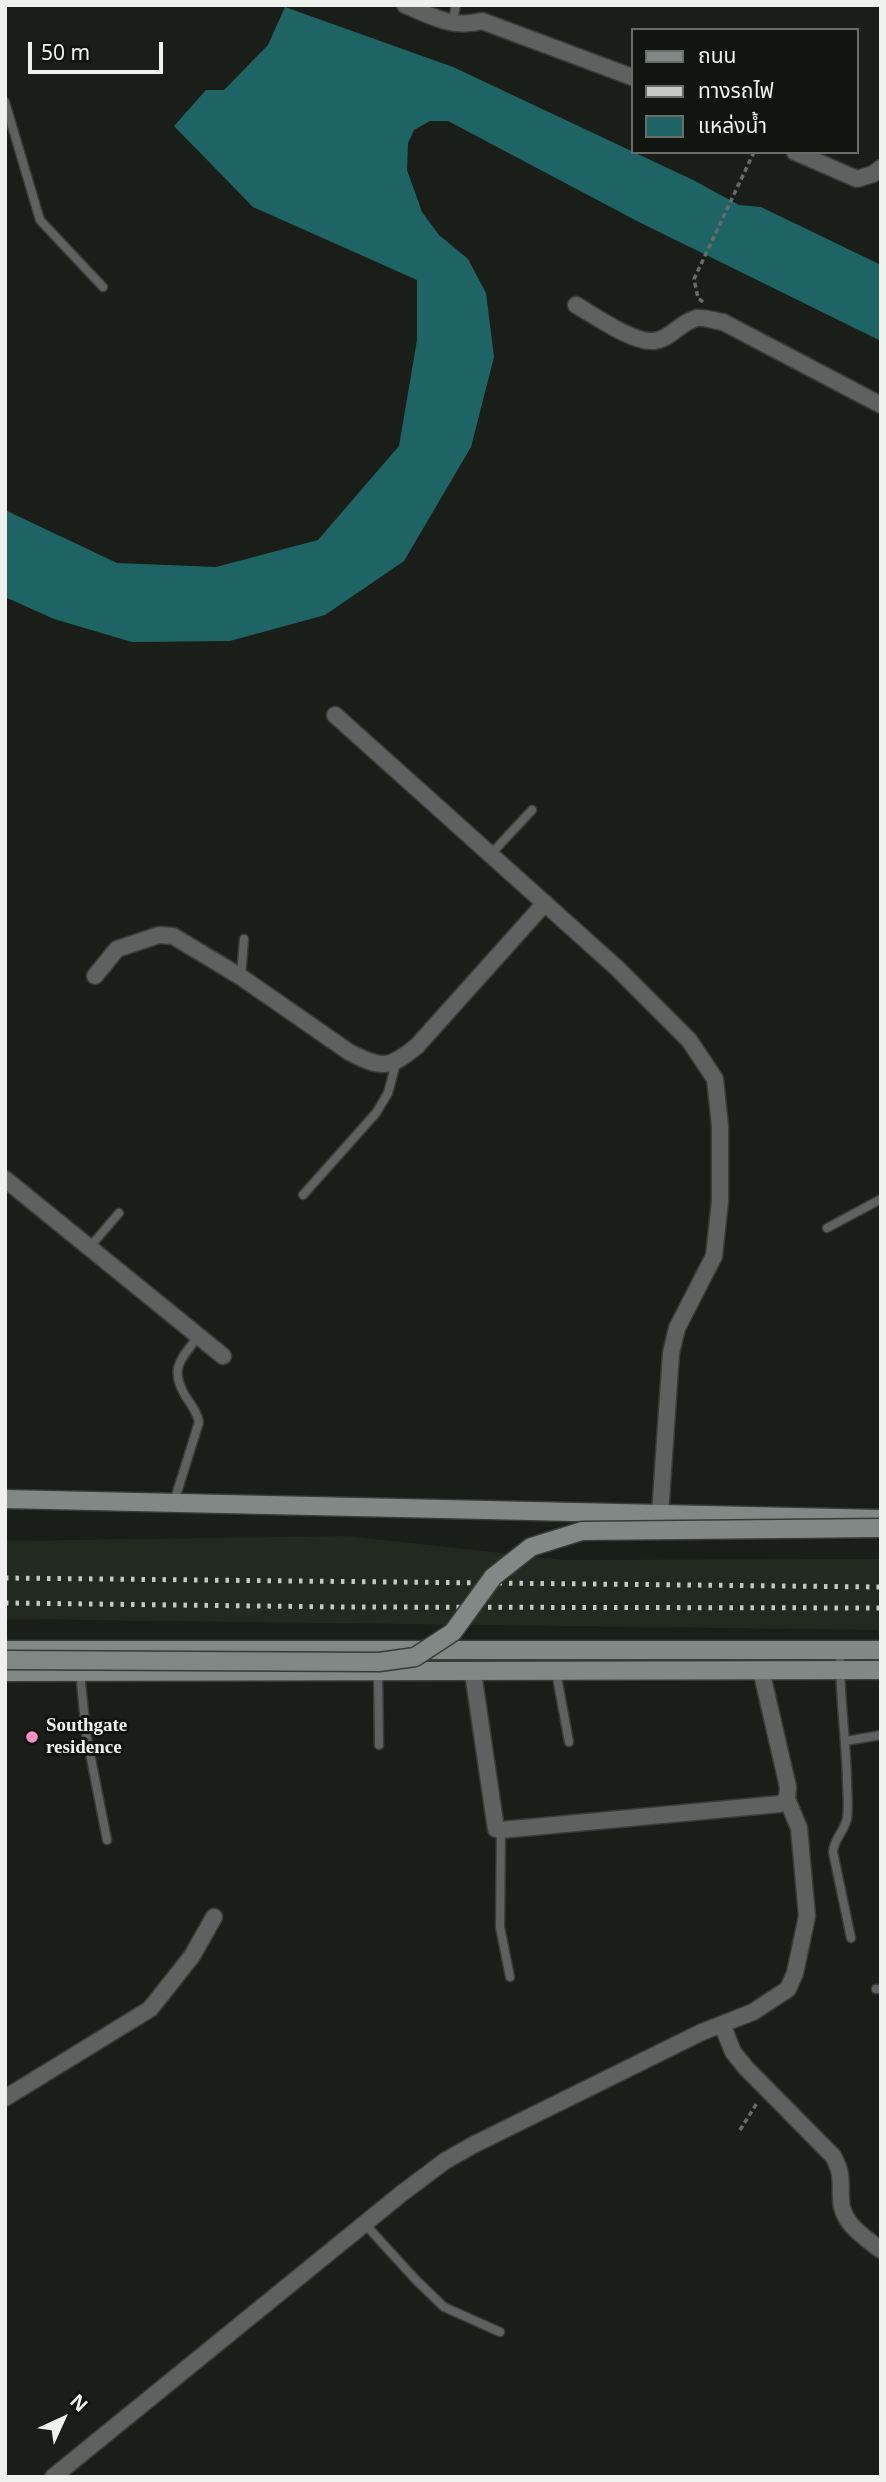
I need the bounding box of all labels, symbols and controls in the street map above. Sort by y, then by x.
scale bar [32,28,166,72]
legend [630,28,858,154]
text: 50 m [41,38,90,69]
text: ถนน [698,41,736,72]
text: ทางรถไฟ [698,76,774,107]
text: แหล่งน้ำ [698,111,767,142]
place label: Southgate residence [46,1715,144,1759]
marker: Southgate residence [24,1729,40,1745]
north arrow [28,2384,98,2454]
text: N [62,2388,94,2420]

